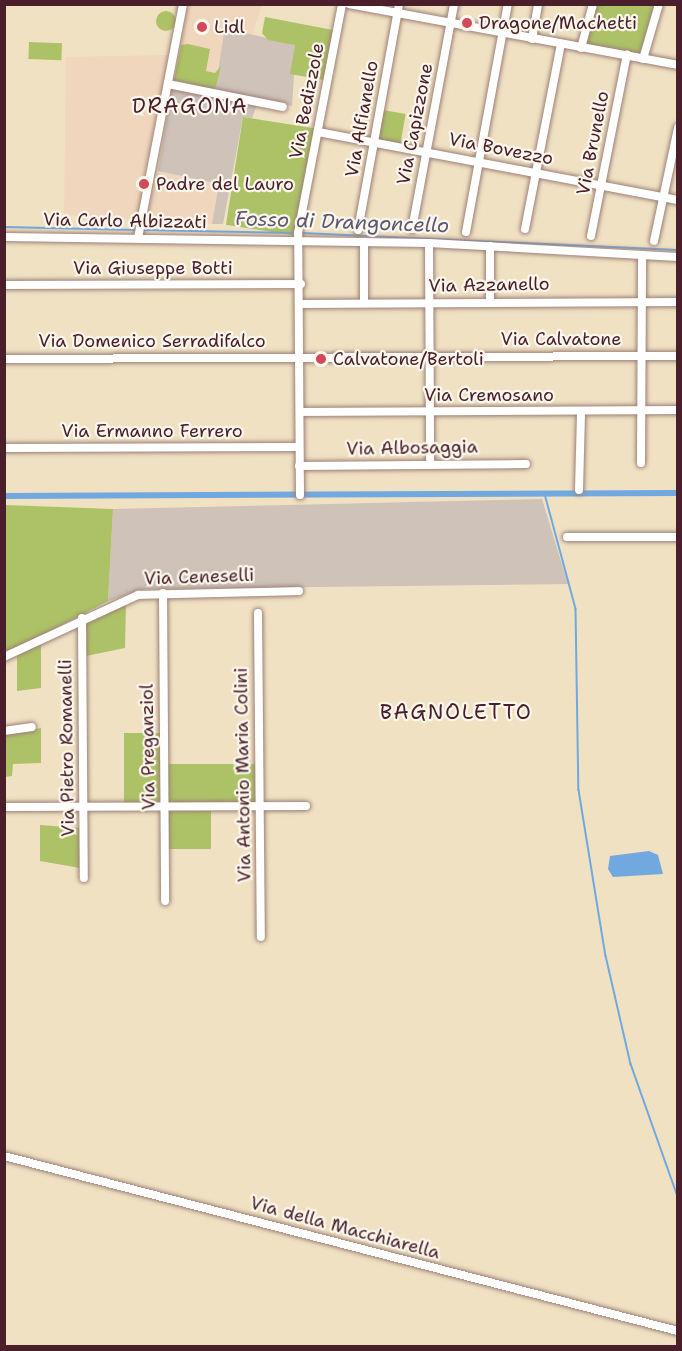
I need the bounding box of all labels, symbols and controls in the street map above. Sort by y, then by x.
place label: Dragone/Machetti [479,12,637,34]
place label: Lidl [214,16,245,38]
marker: Dragone/Machetti [460,16,474,30]
marker: Lidl [195,20,209,34]
street label: Via Bedizzole [285,41,329,161]
street label: Via Alfianello [341,59,383,179]
street label: Via Capizzone [393,61,437,187]
street label: Via Brunello [572,89,614,197]
district label: DRAGONA [132,93,248,119]
street label: Via Bovezzo [447,128,555,170]
place label: Padre del Lauro [156,173,294,195]
marker: Padre del Lauro [137,177,151,191]
water label: Fosso di Drangoncello [235,206,449,238]
street label: Via Carlo Albizzati [43,209,207,233]
street label: Via Giuseppe Botti [73,257,233,279]
street label: Via Azzanello [428,273,550,297]
street label: Via Calvatone [501,328,621,350]
street label: Via Domenico Serradifalco [38,330,266,352]
place label: Calvatone/Bertoli [333,348,484,370]
marker: Calvatone/Bertoli [314,352,328,366]
street label: Via Cremosano [424,384,554,406]
street label: Via Ermanno Ferrero [61,420,243,442]
street label: Via Albosaggia [346,436,478,460]
street label: Via Ceneselli [143,564,255,590]
street label: Via Pietro Romanelli [55,659,79,837]
street label: Via Antonio Maria Colini [230,667,256,883]
street label: Via Preganziol [136,684,160,810]
district label: BAGNOLETTO [380,699,532,725]
street label: Via della Macchiarella [248,1192,442,1264]

